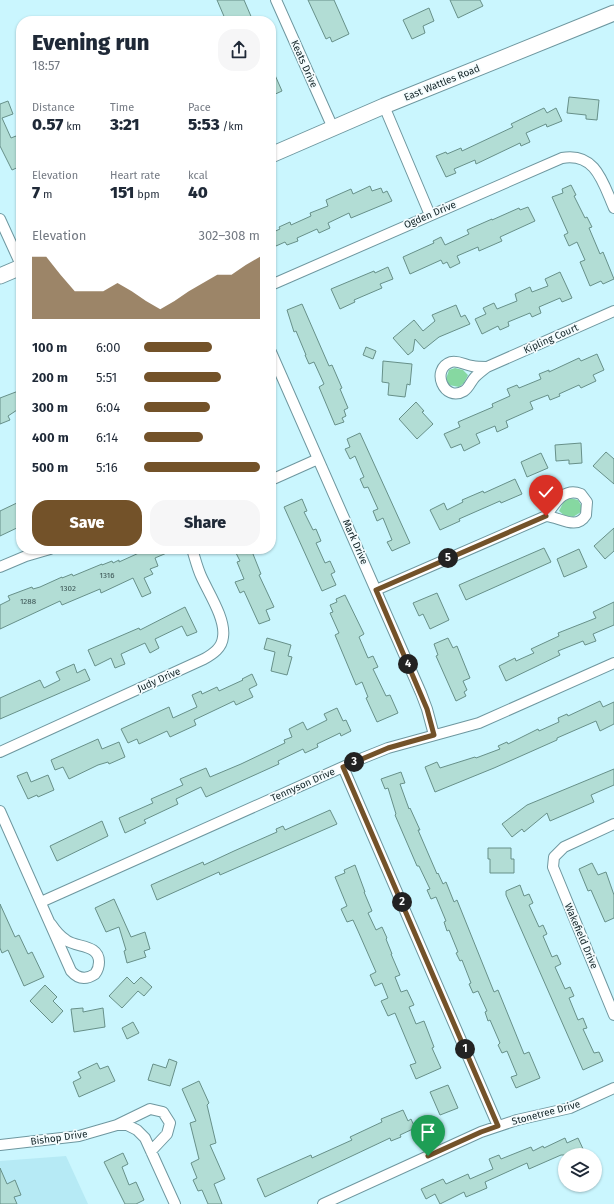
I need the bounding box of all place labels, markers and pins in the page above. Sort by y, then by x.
pin [529,475,563,516]
pin: 5 [438,548,458,568]
pin: 4 [398,654,418,674]
pin: 3 [344,752,364,772]
pin: 2 [392,892,412,912]
pin: 1 [455,1039,475,1059]
pin [411,1115,445,1156]

